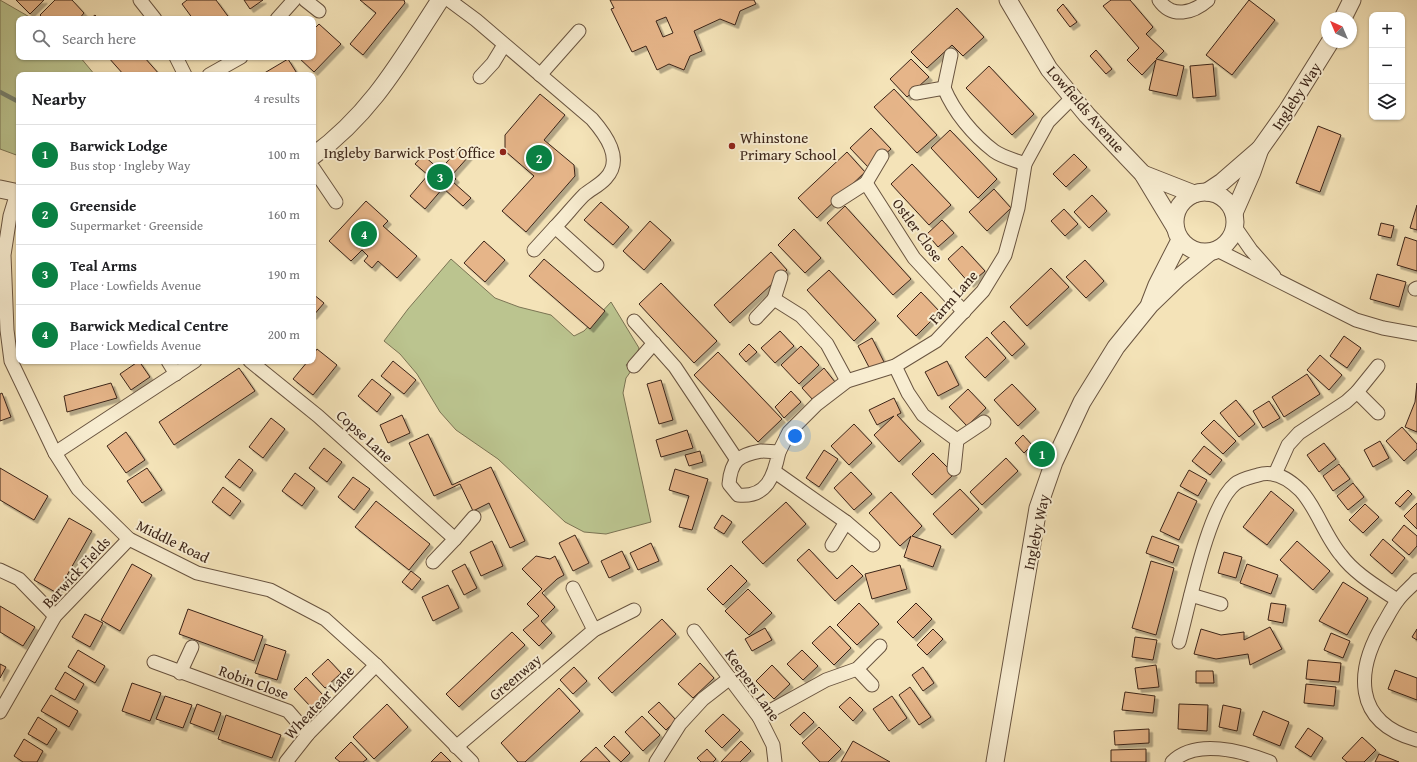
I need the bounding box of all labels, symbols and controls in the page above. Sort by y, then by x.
north arrow [1321,12,1357,48]
map controls [1369,12,1405,120]
button: + [1369,12,1405,48]
search box [16,16,316,60]
icon: search [30,27,52,49]
text: Search here [62,28,136,49]
button: − [1369,48,1405,84]
street label: Ingleby Way [1266,58,1326,134]
street label: Lowfields Avenue [1042,61,1130,157]
button: layers [1369,84,1405,120]
text: Nearby [32,86,86,111]
text: 4 results [254,89,300,108]
place label: Whinstone Primary School [740,127,836,165]
text: Barwick Lodge [70,135,168,156]
marker: Whinstone Primary School [727,141,737,151]
place label: Ingleby Barwick Post Office [324,142,495,163]
pin: 2 [526,143,552,173]
text: 1 [42,145,48,164]
text: 100 m [268,145,300,164]
marker: Ingleby Barwick Post Office [498,147,508,157]
text: Bus stop · Ingleby Way [70,156,190,175]
pin: 3 [427,162,453,192]
street label: Ostler Close [888,194,948,266]
text: Greenside [70,195,136,216]
text: 2 [42,205,48,224]
text: 160 m [268,205,300,224]
text: Supermarket · Greenside [70,216,203,235]
pin: 4 [351,219,377,249]
text: Teal Arms [70,255,137,276]
text: 3 [42,265,48,284]
text: 190 m [268,265,300,284]
street label: Farm Lane [924,265,982,329]
text: Place · Lowfields Avenue [70,276,201,295]
text: Barwick Medical Centre [70,315,228,336]
text: 4 [42,325,48,344]
text: 200 m [268,325,300,344]
text: Place · Lowfields Avenue [70,336,201,355]
street label: Copse Lane [332,405,398,467]
your location [785,426,805,446]
pin: 1 [1029,439,1055,469]
street label: Ingleby Way [1018,492,1054,572]
street label: Middle Road [133,514,213,568]
street label: Barwick Fields [37,532,115,612]
street label: Keepers Lane [720,645,786,725]
street label: Greenway [484,649,546,705]
street label: Robin Close [216,660,292,704]
street label: Wheatear Lane [279,660,359,744]

